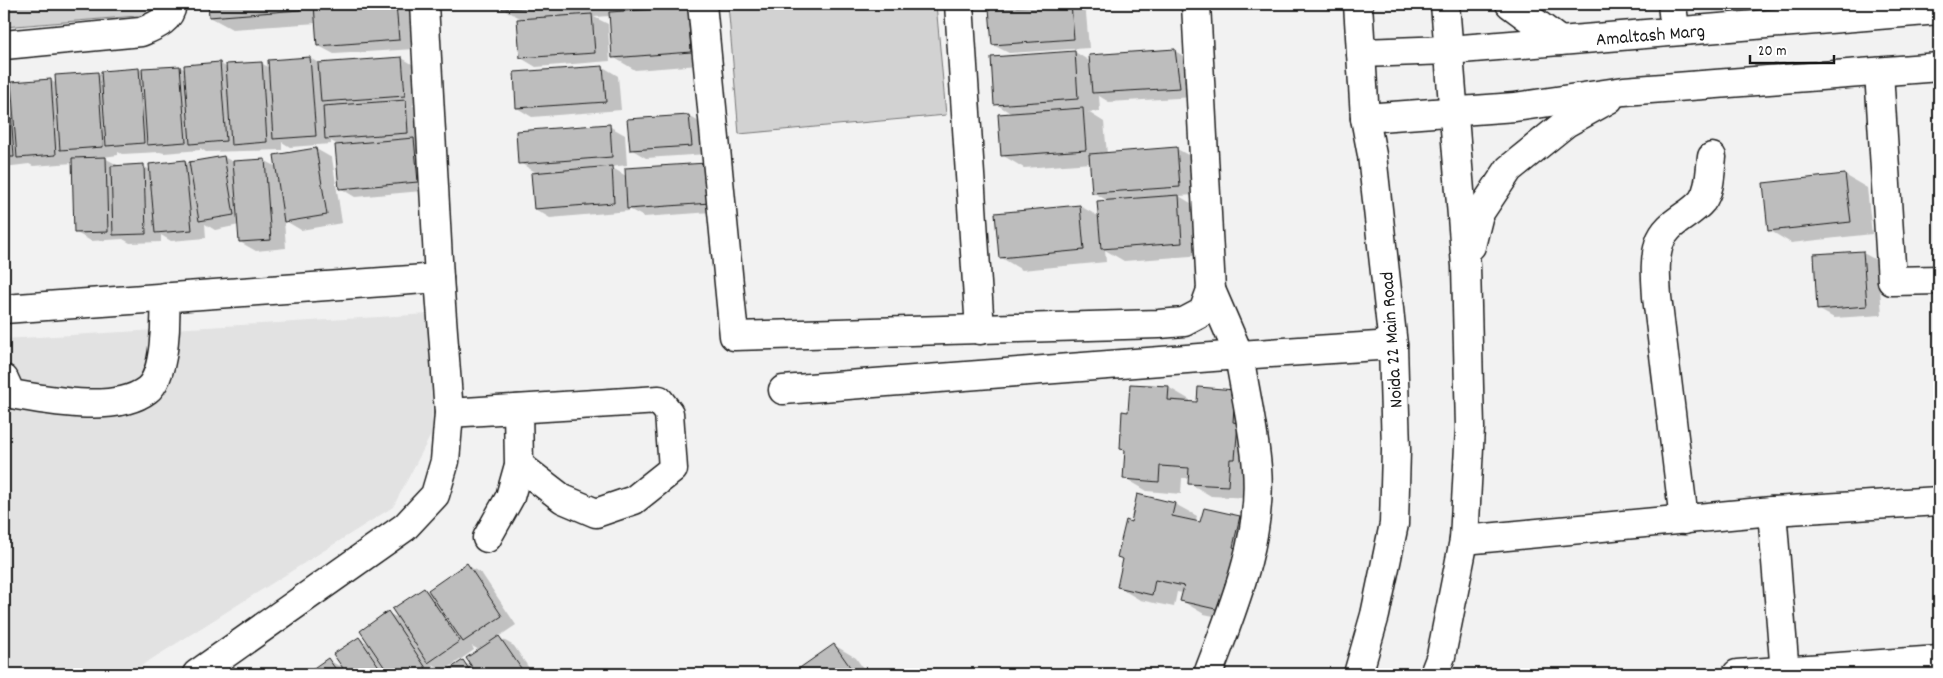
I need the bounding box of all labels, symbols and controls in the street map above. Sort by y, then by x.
street label: Amaltash Marg [1595,19,1706,55]
scale bar [1750,32,1834,64]
text: 20 m [1758,41,1786,63]
street label: Noida 22 Main Road [1375,271,1412,409]

